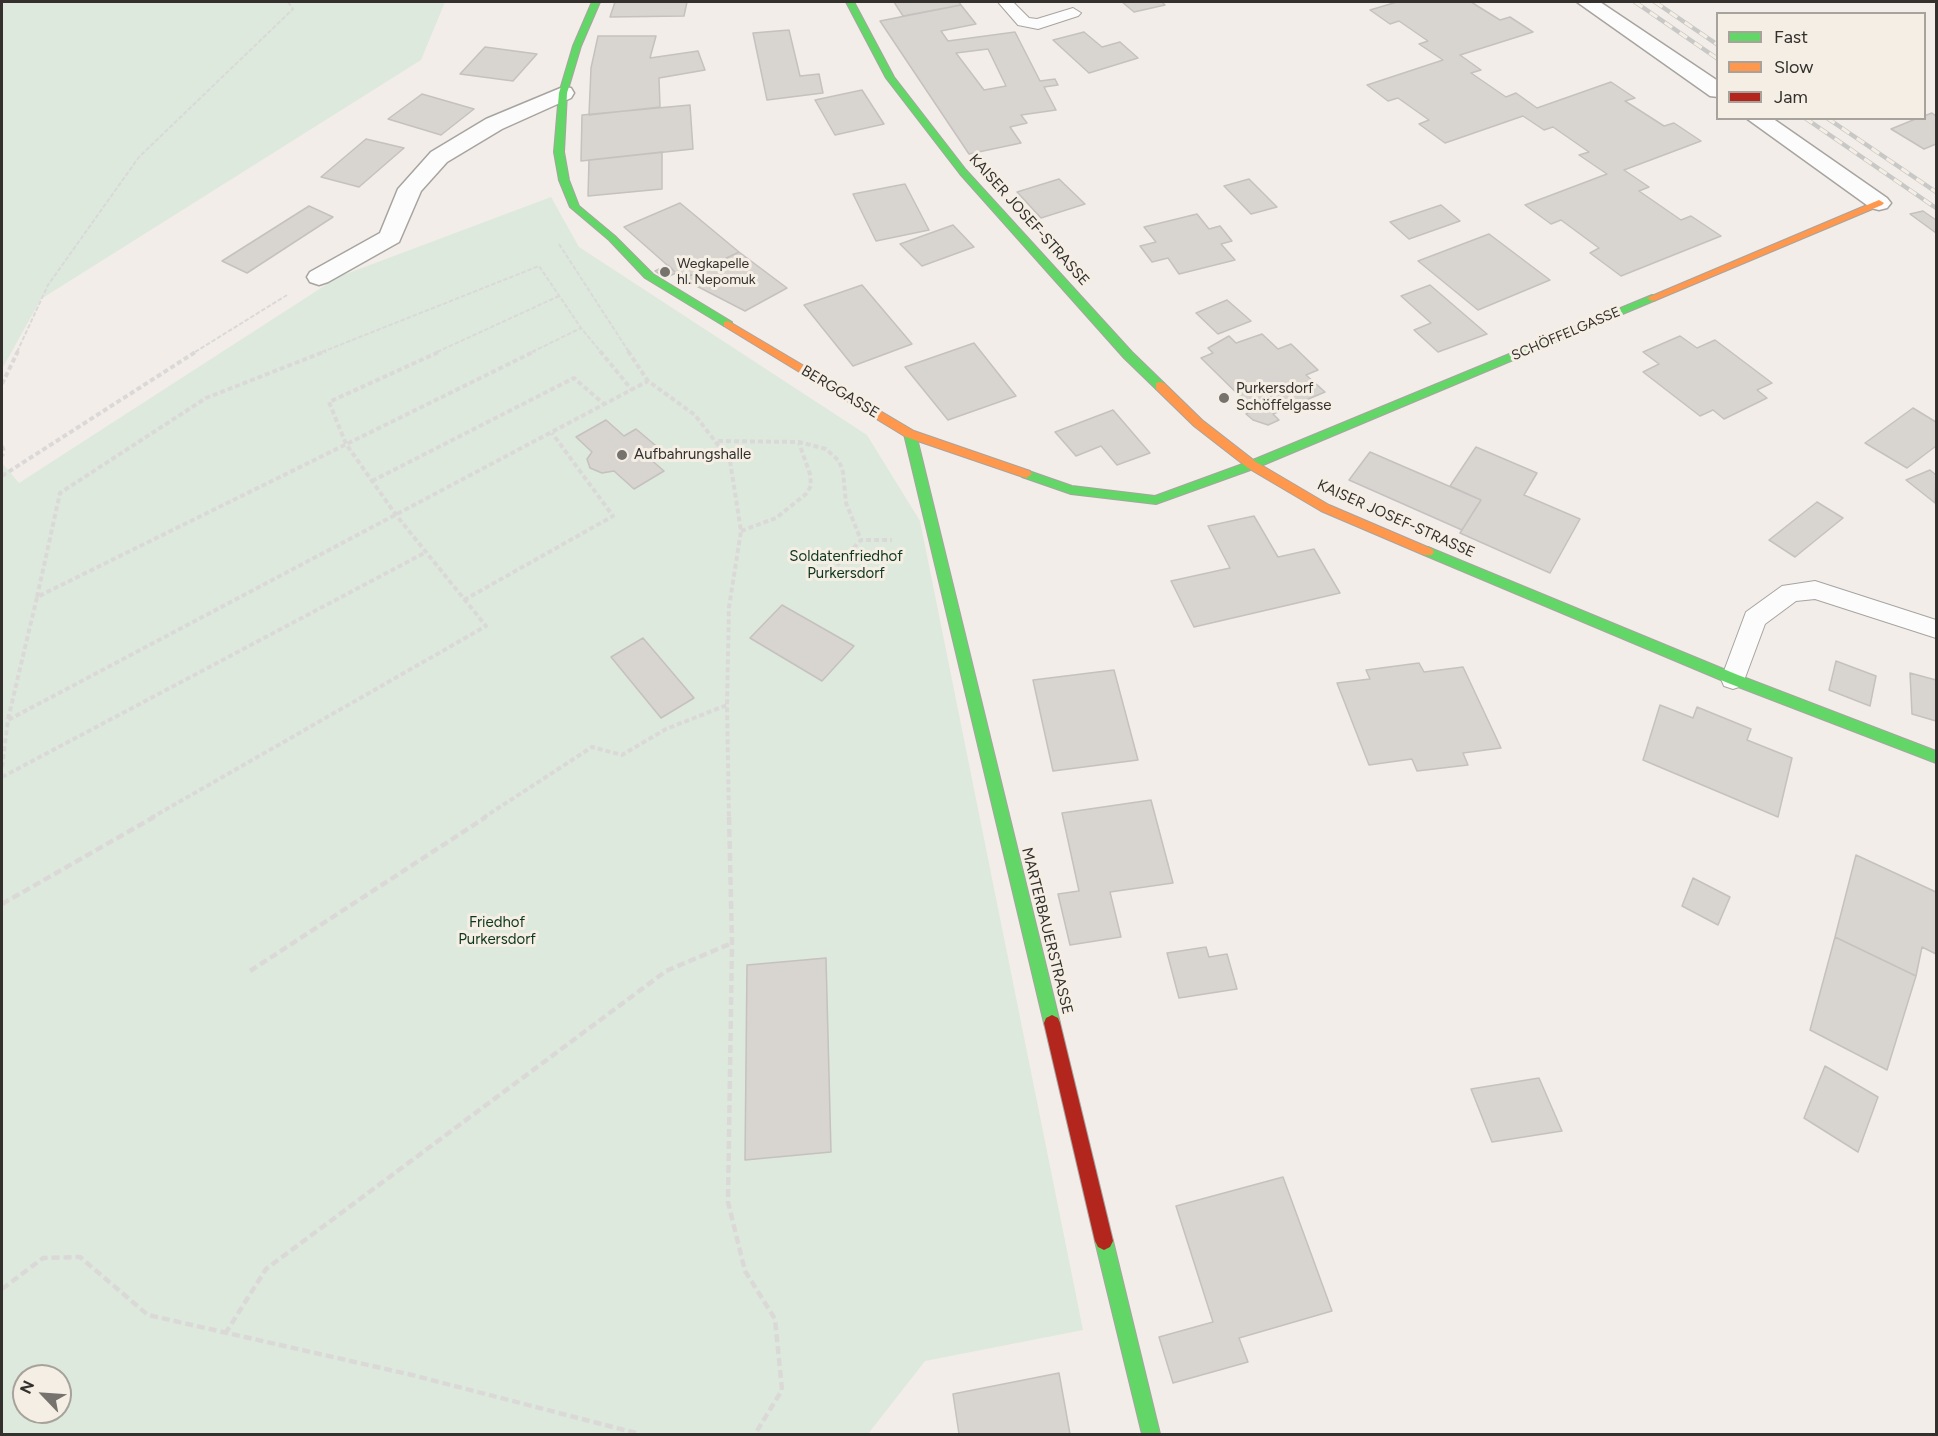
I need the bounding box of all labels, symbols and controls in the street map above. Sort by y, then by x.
legend [1716,12,1926,120]
text: Fast [1774,26,1808,48]
text: Slow [1774,56,1813,78]
text: Jam [1774,86,1808,108]
street label: KAISER JOSEF-STRASSE [965,151,1093,289]
place label: Wegkapelle hl. Nepomuk [677,256,756,288]
marker: Wegkapelle hl. Nepomuk [658,265,672,279]
street label: SCHÖFFELGASSE [1509,304,1623,364]
street label: BERGGASSE [798,362,882,422]
place label: Purkersdorf Schöffelgasse [1236,380,1332,415]
marker: Purkersdorf Schöffelgasse [1217,391,1231,405]
place label: Aufbahrungshalle [634,446,751,464]
marker: Aufbahrungshalle [615,448,629,462]
street label: KAISER JOSEF-STRASSE [1314,476,1478,562]
park label: Soldatenfriedhof Purkersdorf [789,548,903,583]
street label: MARTERBAUERSTRASSE [1018,846,1076,1016]
park label: Friedhof Purkersdorf [458,914,536,949]
north arrow [12,1364,72,1424]
text: N [16,1377,38,1397]

